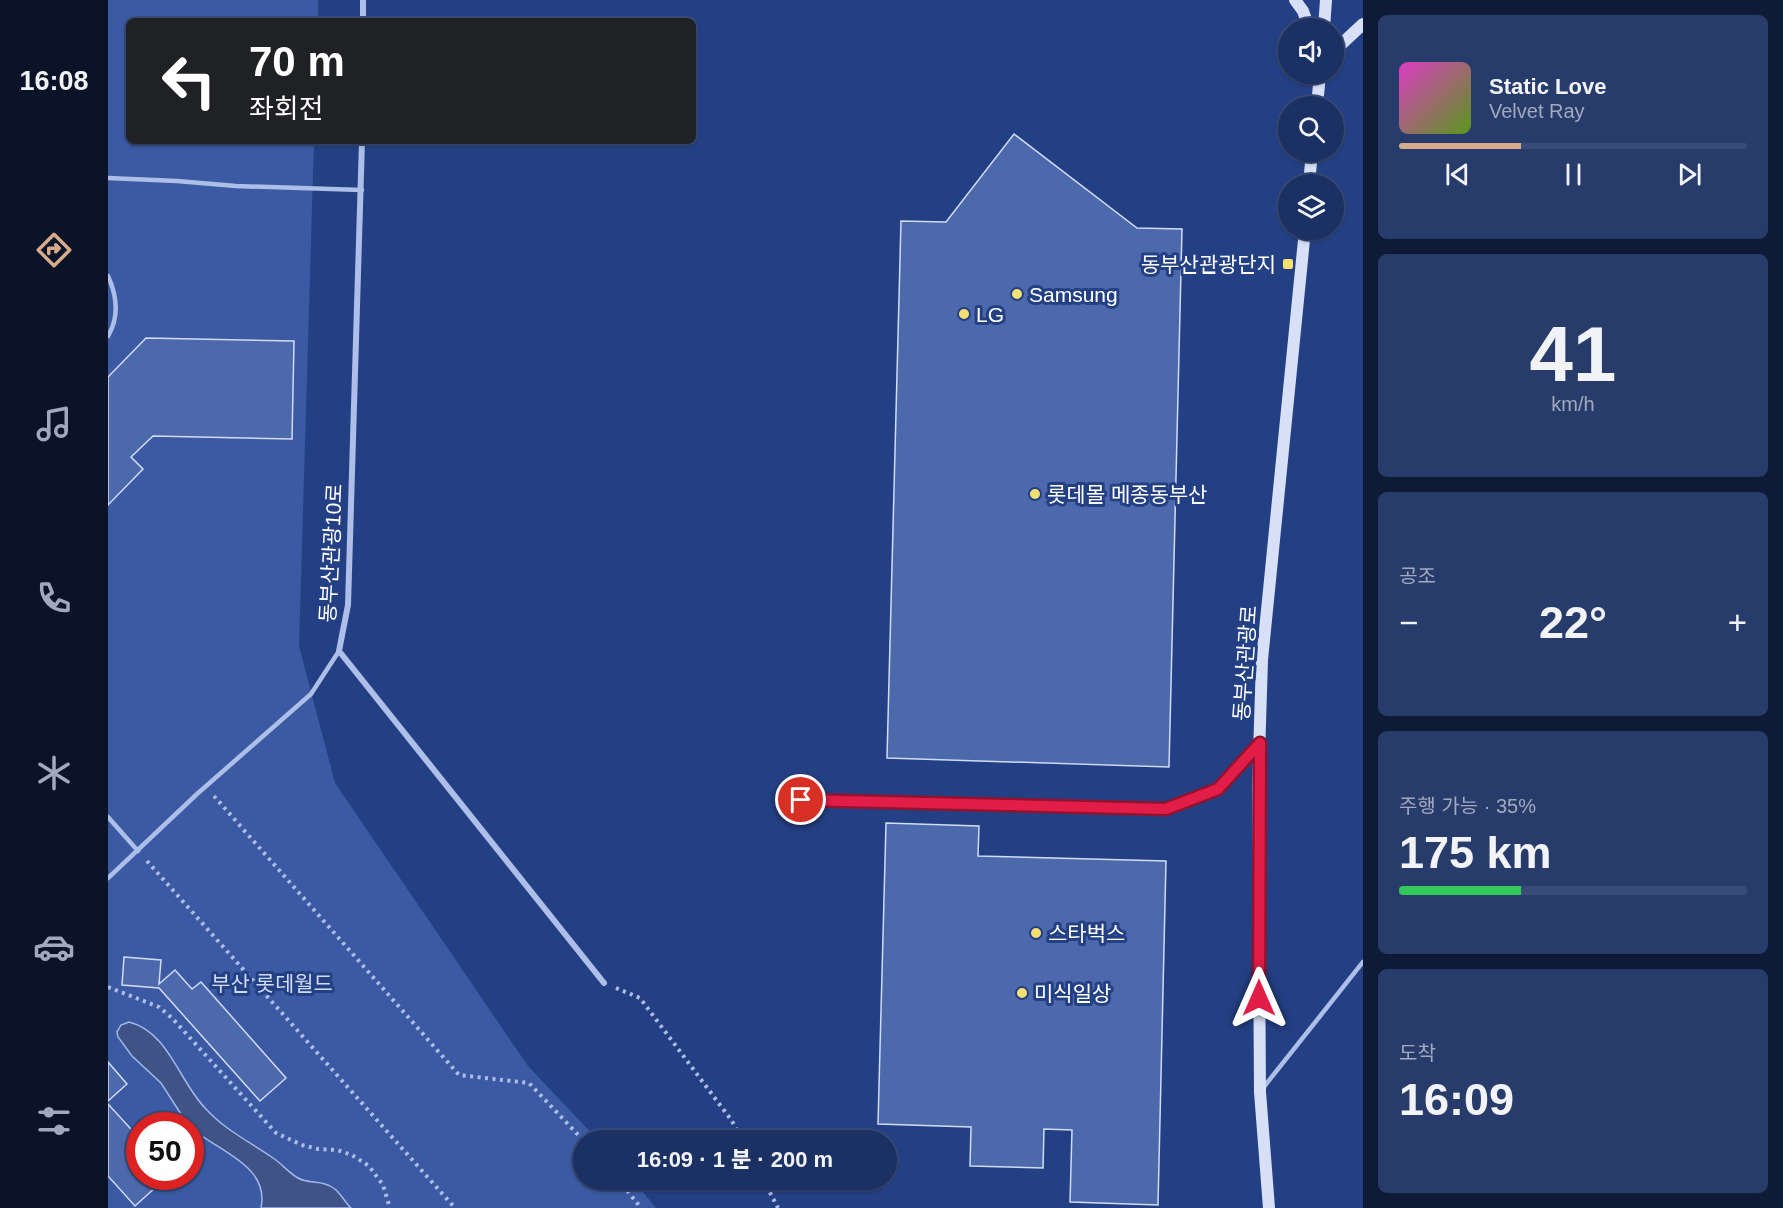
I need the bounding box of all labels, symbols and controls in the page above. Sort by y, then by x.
map controls [1278,18,1344,240]
button: sound [1278,18,1344,84]
text: 70 m [249,38,345,85]
icon: left [150,42,228,120]
text: 16:08 [19,66,89,96]
text: Static Love [1489,74,1606,99]
text: 좌회전 [249,94,324,124]
button: search [1278,96,1344,162]
text: Velvet Ray [1489,100,1585,122]
icon: previous [1441,158,1474,191]
icon: pause [1557,158,1590,191]
icon: next [1673,158,1706,191]
button: layers [1278,174,1344,240]
icon: directions [33,229,75,271]
place label: 동부산관광단지 [1141,253,1276,276]
marker: 동부산관광단지 [1281,257,1295,271]
place label: Samsung [1029,283,1118,306]
marker: Samsung [1010,287,1024,301]
place label: LG [976,303,1004,326]
marker: LG [957,307,971,321]
text: 41 [1530,310,1616,398]
text: km/h [1551,393,1595,415]
icon: music [33,403,75,445]
street label: 동부산관광10로 [316,483,346,623]
place label: 롯데몰 메종동부산 [1047,483,1207,506]
marker: 롯데몰 메종동부산 [1028,487,1042,501]
text: 공조 [1399,565,1436,587]
icon: phone [33,577,75,619]
text: 22° [1539,597,1607,648]
street label: 동부산관광로 [1229,604,1261,722]
text: − [1399,604,1418,641]
text: + [1728,604,1747,641]
icon: climate [33,752,75,794]
pin [775,774,826,825]
icon: arrive [784,783,817,816]
text: 주행 가능 · 35% [1399,795,1536,817]
text: 175 km [1399,827,1552,878]
place label: 스타벅스 [1048,922,1125,945]
icon: car [33,926,75,968]
marker: 스타벅스 [1029,926,1043,940]
position arrow [1227,966,1291,1030]
park label: 부산 롯데월드 [211,972,333,995]
place label: 미식일상 [1034,982,1111,1005]
marker: 미식일상 [1015,986,1029,1000]
text: 도착 [1399,1042,1436,1064]
text: 16:09 [1399,1074,1514,1125]
icon: filters [33,1100,75,1142]
speed limit sign: 50 [126,1112,204,1190]
text: 16:09 · 1 분 · 200 m [637,1147,833,1172]

